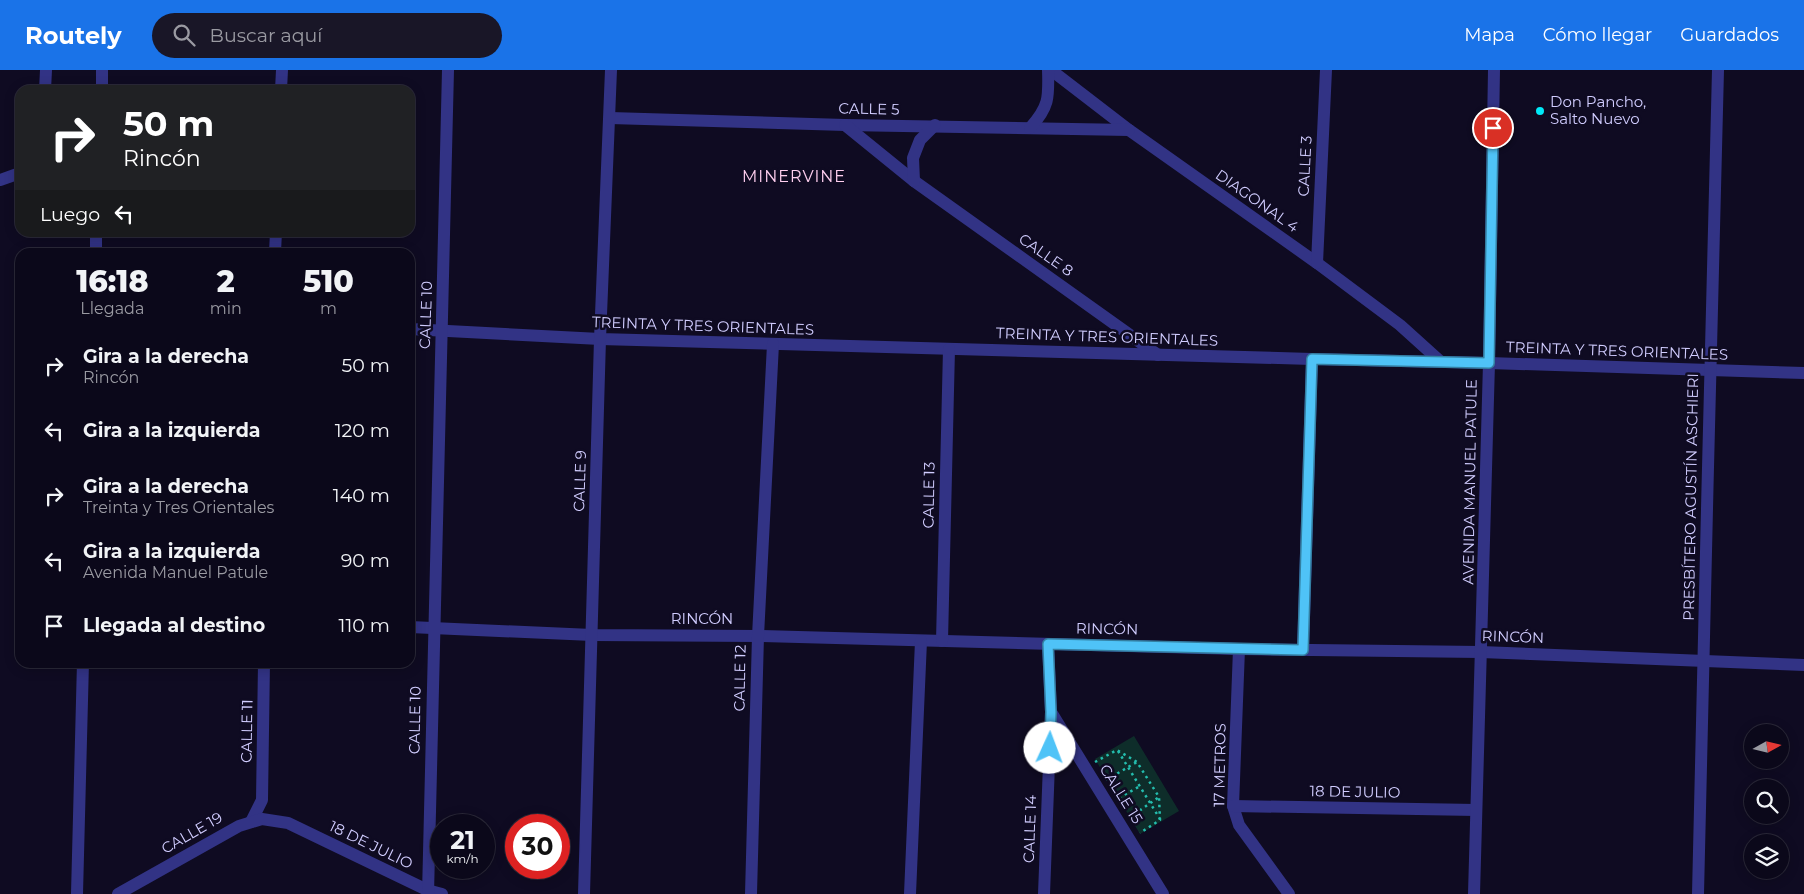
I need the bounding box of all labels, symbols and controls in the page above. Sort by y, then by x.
search box [152,13,502,58]
text: Routely [25,21,122,50]
icon: search [170,21,198,49]
text: Buscar aquí [210,24,322,47]
text: Mapa [1464,24,1515,46]
text: Cómo llegar [1543,24,1652,46]
text: Guardados [1680,24,1779,46]
place label: Don Pancho, Salto Nuevo [1550,92,1646,128]
street label: CALLE 5 [838,98,900,119]
text: 50 m [123,102,214,145]
icon: right [40,105,105,170]
marker: Don Pancho, Salto Nuevo [1534,105,1546,117]
pin [1472,107,1514,149]
icon: arrive [1479,114,1507,142]
street label: CALLE 3 [1293,135,1316,197]
text: Rincón [123,145,201,172]
street label: DIAGONAL 4 [1212,165,1303,236]
district label: MINERVINE [742,167,846,186]
icon: left [110,200,138,228]
text: Luego [40,203,100,226]
street label: CALLE 8 [1015,229,1077,280]
text: 16:18 [76,263,149,300]
text: 2 [217,263,235,300]
text: 510 [303,263,354,300]
street label: CALLE 10 [415,281,436,349]
text: Llegada [80,299,144,318]
text: min [210,299,242,318]
text: m [320,299,337,318]
street label: TREINTA Y TRES ORIENTALES [592,312,814,339]
street label: TREINTA Y TRES ORIENTALES [996,323,1218,350]
street label: TREINTA Y TRES ORIENTALES [1506,337,1728,364]
text: Gira a la derecha [83,345,249,368]
icon: right [40,352,68,380]
text: 50 m [342,354,390,377]
text: Rincón [83,368,139,387]
street label: PRESBÍTERO AGUSTÍN ASCHIERI [1679,373,1702,621]
street label: AVENIDA MANUEL PATULE [1458,379,1481,585]
icon: left [40,417,68,445]
text: Gira a la izquierda [83,419,261,442]
text: 120 m [335,419,390,442]
street label: CALLE 9 [569,450,590,512]
street label: CALLE 13 [918,462,939,528]
text: Gira a la derecha [83,475,249,498]
icon: right [40,482,68,510]
text: 140 m [333,484,390,507]
text: Treinta y Tres Orientales [83,498,274,517]
text: Gira a la izquierda [83,540,261,563]
icon: left [40,547,68,575]
text: 90 m [341,549,390,572]
text: Avenida Manuel Patule [83,563,268,582]
street label: RINCÓN [671,609,733,628]
icon: arrive [40,612,68,640]
text: Llegada al destino [83,614,265,637]
text: 110 m [339,614,390,637]
street label: RINCÓN [1076,618,1138,639]
street label: RINCÓN [1481,626,1545,647]
street label: CALLE 12 [729,644,750,712]
street label: CALLE 10 [404,686,425,754]
street label: CALLE 11 [236,699,257,763]
position arrow [1023,721,1075,773]
street label: 17 METROS [1209,723,1230,807]
north arrow [1744,724,1789,769]
map controls [1744,724,1789,879]
street label: CALLE 15 [1096,760,1147,827]
button: search [1744,779,1789,824]
street label: 18 DE JULIO [1310,781,1400,802]
street label: CALLE 14 [1019,795,1040,863]
street label: CALLE 19 [158,808,226,858]
speed limit sign: 30 [505,814,570,879]
street label: 18 DE JULIO [326,816,416,873]
text: 21 [450,825,475,855]
button: layers [1744,834,1789,879]
text: km/h [446,851,479,866]

